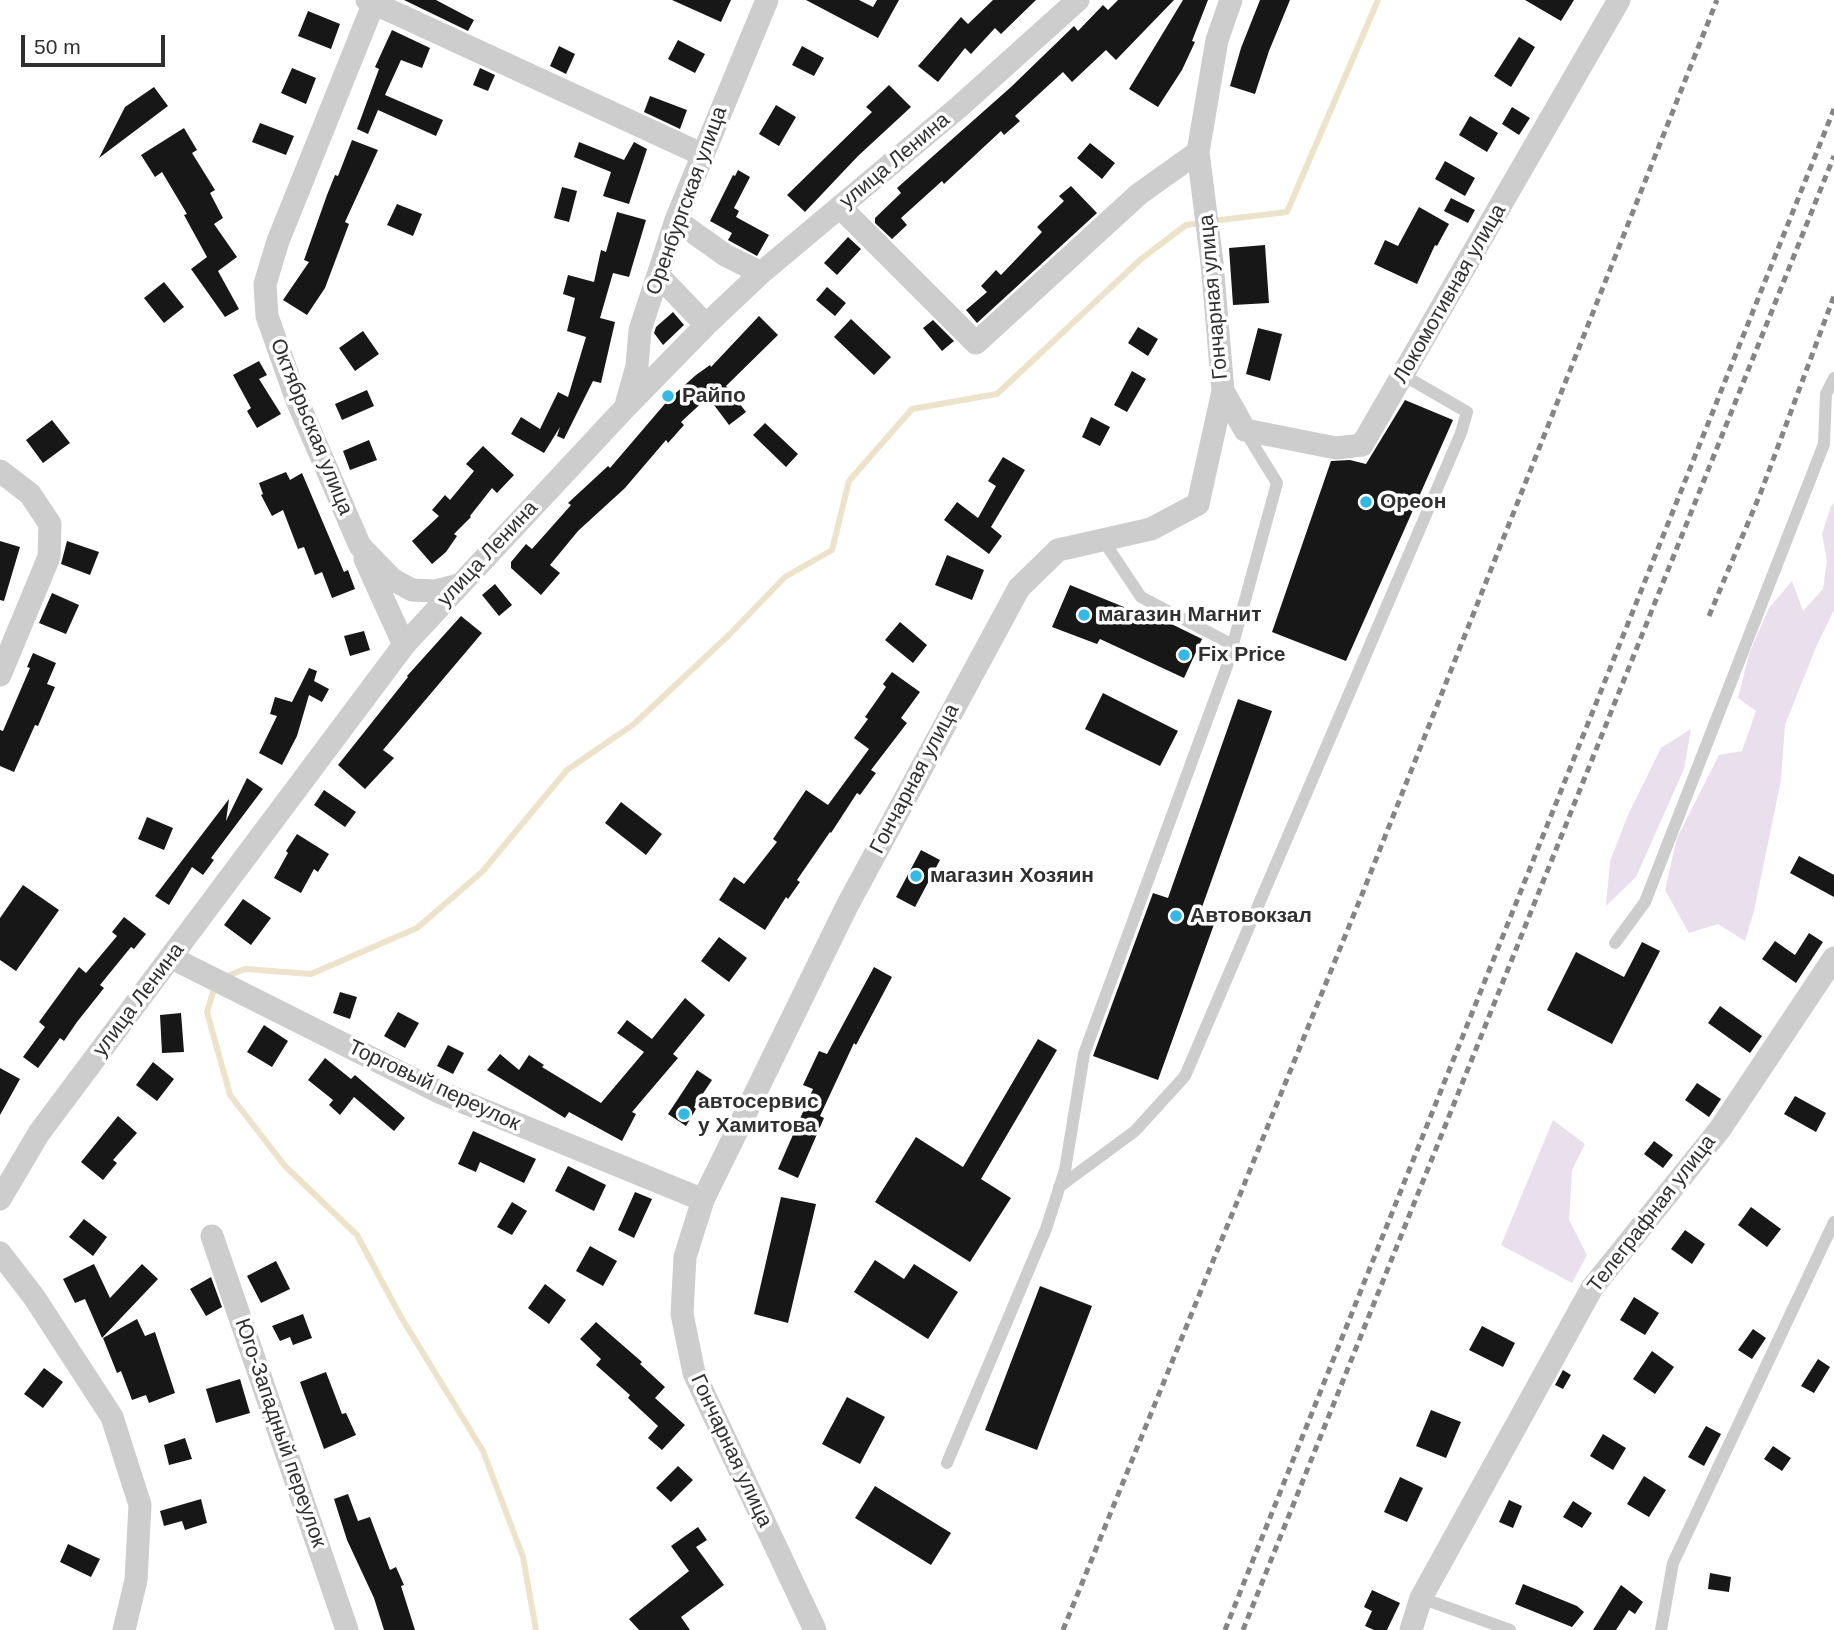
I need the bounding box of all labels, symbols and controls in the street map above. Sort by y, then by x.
scale bar [24,21,168,65]
text: 50 m [34,35,81,58]
street label: Оренбургская улица [641,103,733,299]
street label: улица Ленина [835,108,955,214]
street label: Локомотивная улица [1388,200,1512,388]
street label: Гончарная улица [1194,213,1234,381]
street label: Октябрьская улица [264,335,358,519]
place label: Райпо [682,383,746,409]
marker: Райпо [660,388,676,404]
place label: Ореон [1380,489,1446,515]
marker: Ореон [1358,494,1374,510]
street label: улица Ленина [433,496,543,612]
place label: магазин Магнит [1098,602,1262,628]
marker: магазин Магнит [1076,607,1092,623]
place label: Fix Price [1198,642,1286,668]
marker: Fix Price [1176,647,1192,663]
street label: Гончарная улица [865,700,965,858]
place label: магазин Хозяин [930,863,1094,889]
marker: магазин Хозяин [908,868,924,884]
place label: Автовокзал [1190,903,1312,929]
marker: Автовокзал [1168,908,1184,924]
street label: улица Ленина [88,938,190,1062]
street label: Торговый переулок [344,1035,524,1137]
place label: автосервис у Хамитова [698,1089,819,1139]
marker: автосервис у Хамитова [676,1106,692,1122]
street label: Телеграфная улица [1583,1130,1721,1298]
street label: Юго-Западный переулок [229,1315,331,1551]
street label: Гончарная улица [685,1371,777,1531]

